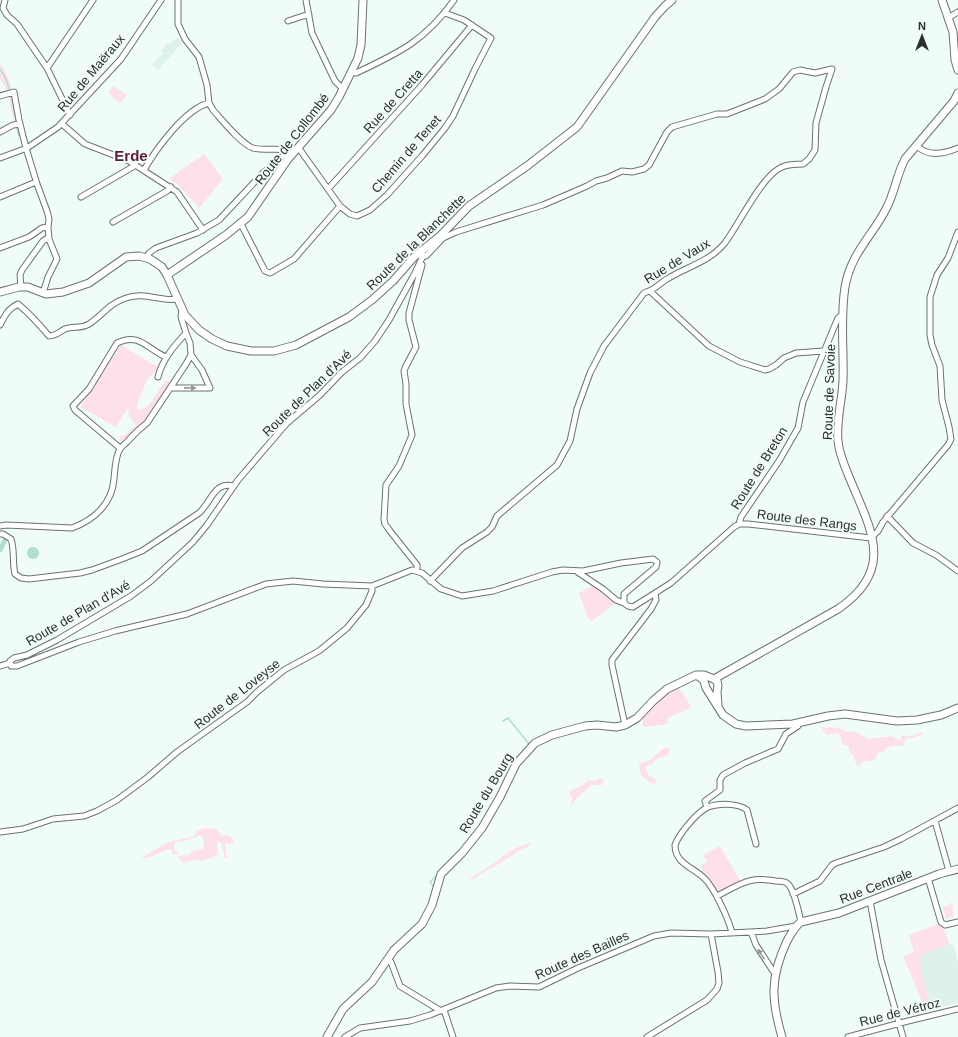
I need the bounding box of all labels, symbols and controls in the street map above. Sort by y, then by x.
north arrow [902,16,942,56]
text: N [918,20,926,32]
street label: Rue de Maëraux [54,31,128,115]
street label: Rue de Cretta [360,65,426,136]
street label: Route de Collombé [252,91,332,187]
street label: Chemin de Tenet [368,112,444,196]
district label: Erde [114,147,148,164]
street label: Route de la Blanchette [363,191,469,293]
street label: Rue de Vaux [641,235,713,287]
street label: Route de Savoie [820,344,838,440]
street label: Route de Plan d'Avé [259,347,355,439]
one-way arrow [184,385,197,391]
street label: Route de Breton [728,424,790,512]
street label: Route des Rangs [756,506,858,534]
street label: Route de Plan d'Avé [23,577,133,649]
street label: Route de Loveyse [191,656,283,732]
street label: Route du Bourg [456,750,516,836]
street label: Rue Centrale [838,865,914,907]
street label: Route des Bailles [533,927,632,982]
one-way arrow [757,948,765,959]
street label: Rue de Vétroz [858,995,942,1029]

